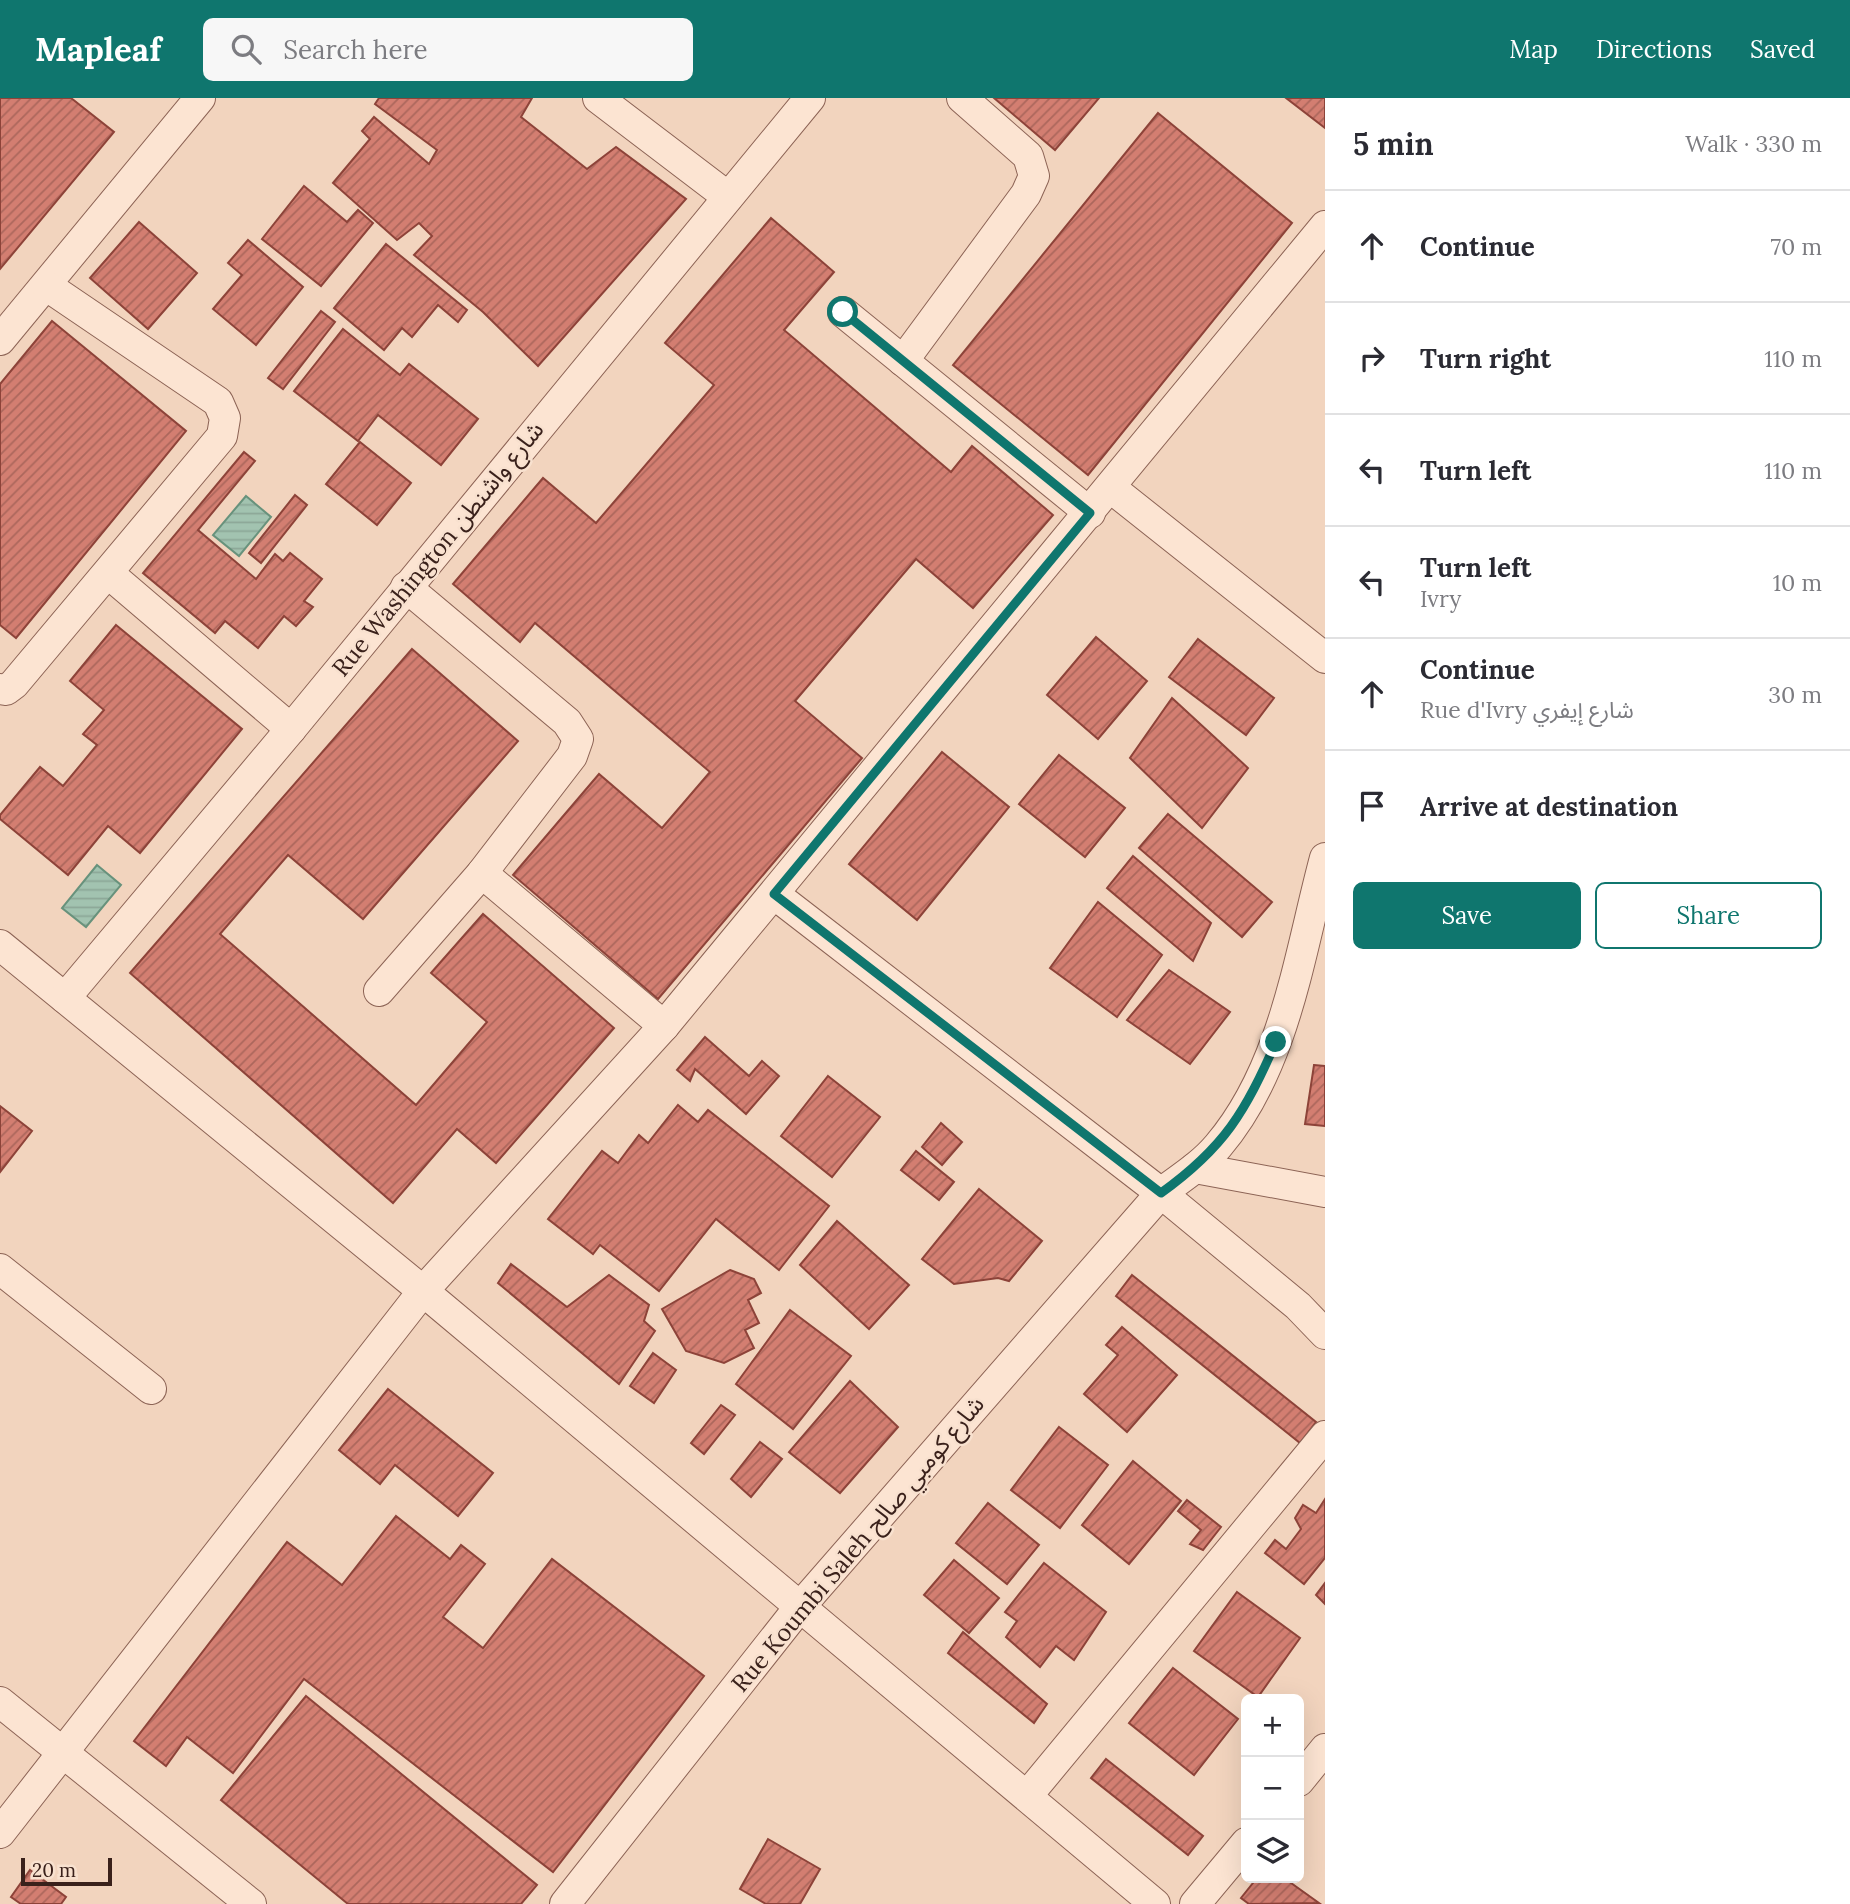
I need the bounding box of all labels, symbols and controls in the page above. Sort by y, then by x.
search box [203,18,693,81]
text: Mapleaf [35,28,161,70]
icon: search [227,30,265,68]
text: Search here [283,33,428,66]
text: Map [1509,34,1558,65]
text: Directions [1596,34,1712,65]
text: Saved [1750,34,1815,65]
text: 5 min [1353,125,1434,163]
text: Walk · 330 m [1685,129,1822,158]
icon: ahead [1353,227,1391,265]
text: Continue [1420,230,1535,263]
text: 70 m [1771,232,1822,261]
route start [827,296,858,327]
icon: right [1353,339,1391,377]
text: Turn right [1420,342,1551,375]
text: 110 m [1764,344,1822,373]
street label: Rue Washington شارع واشنطن [325,415,552,684]
icon: left [1353,451,1391,489]
text: Turn left [1420,454,1531,487]
text: 110 m [1764,456,1822,485]
text: Turn left [1420,551,1531,584]
icon: left [1353,563,1391,601]
text: 10 m [1773,568,1822,597]
text: Ivry [1420,584,1461,613]
text: Continue [1420,653,1535,686]
icon: ahead [1353,675,1391,713]
text: 30 m [1768,680,1822,709]
text: Rue d'Ivry شارع إيفري [1420,695,1634,724]
icon: arrive [1353,787,1391,825]
text: Arrive at destination [1420,790,1678,823]
button: Save [1353,882,1581,949]
button: Share [1595,882,1822,949]
route end [1260,1026,1291,1057]
street label: Rue Koumbi Saleh شارع كومبي صالح [724,1389,994,1700]
map controls [1241,1694,1304,1883]
button: + [1241,1694,1304,1757]
button: − [1241,1757,1304,1820]
button: layers [1241,1820,1304,1883]
scale bar [21,1855,112,1887]
text: 20 m [32,1858,76,1882]

